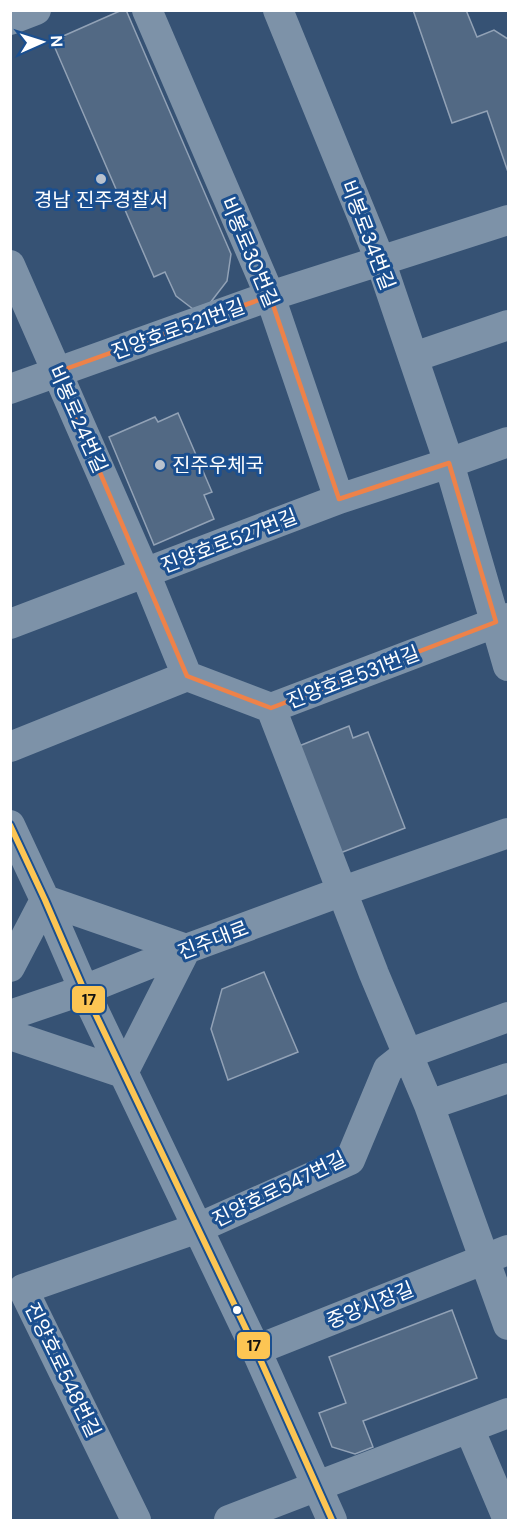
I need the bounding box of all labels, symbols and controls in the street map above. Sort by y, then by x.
north arrow [12,12,72,72]
text: N [46,35,67,48]
marker: 경남 진주경찰서 [94,172,108,186]
street label: 비봉로34번길 [335,176,401,294]
place label: 경남 진주경찰서 [34,187,168,213]
street label: 비봉로30번길 [215,193,285,311]
street label: 진양호로521번길 [108,293,248,365]
street label: 비봉로24번길 [43,361,113,477]
place label: 진주우체국 [172,452,264,478]
marker: 진주우체국 [153,458,167,472]
street label: 진양호로527번길 [157,503,301,579]
street label: 진양호로531번길 [283,640,423,714]
street label: 진주대로 [174,915,252,965]
line badge: 17 [71,985,106,1014]
text: 17 [82,989,97,1010]
street label: 진양호로547번길 [208,1145,350,1233]
street label: 중앙시장길 [322,1276,418,1334]
street label: 진양호로548번길 [19,1298,107,1442]
unlabelled marker [231,1304,243,1316]
line badge: 17 [236,1331,271,1360]
text: 17 [247,1335,262,1356]

